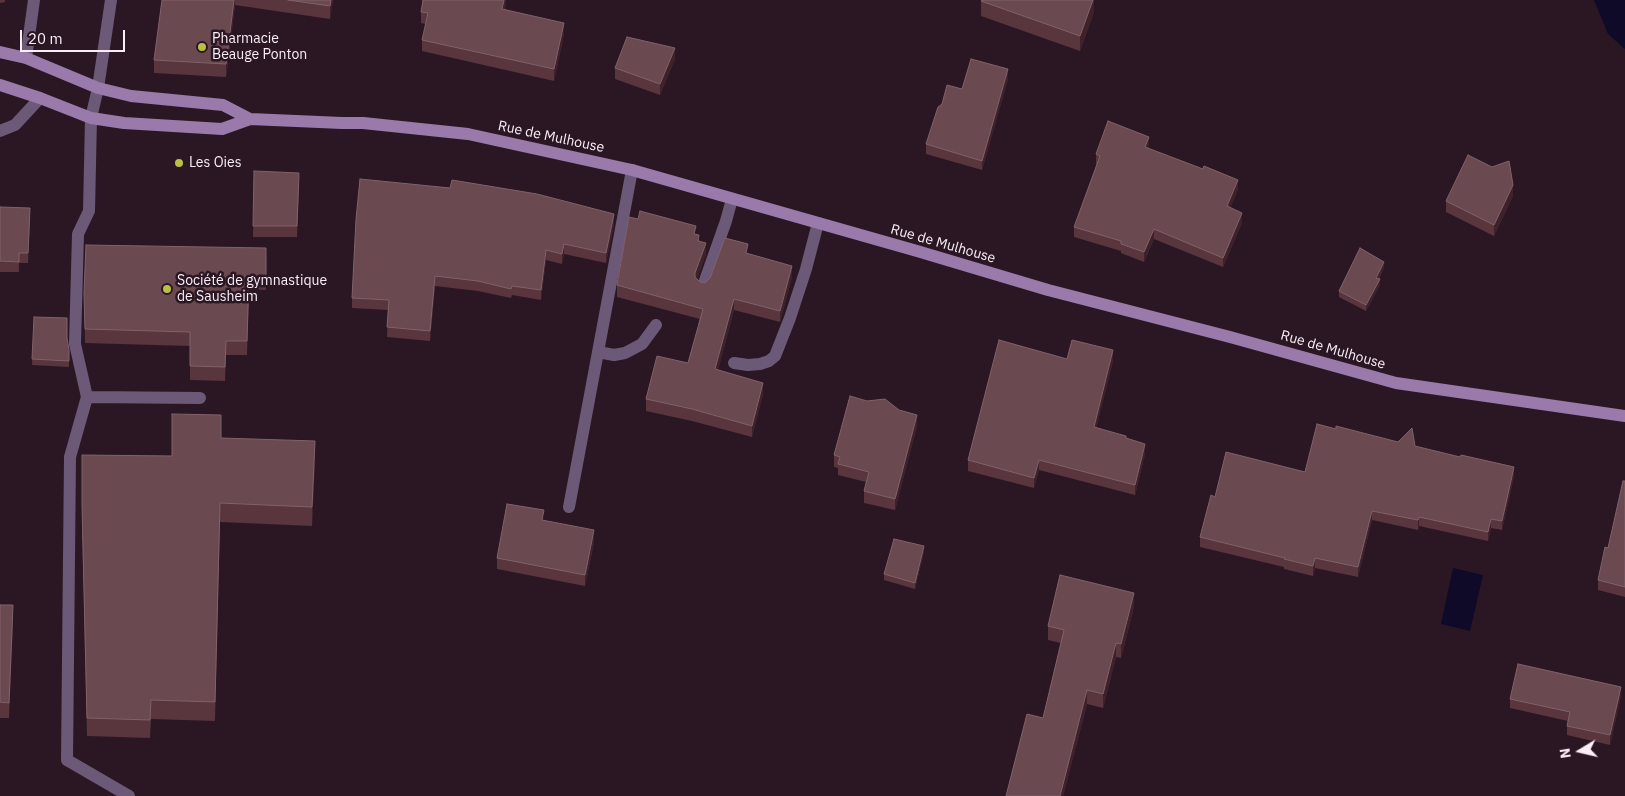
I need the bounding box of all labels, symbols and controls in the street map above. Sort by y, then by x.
scale bar [22,20,128,52]
text: 20 m [28,29,63,48]
place label: Pharmacie Beauge Ponton [212,31,307,64]
marker: Pharmacie Beauge Ponton [196,41,208,53]
street label: Rue de Mulhouse [496,118,606,156]
place label: Les Oies [189,155,242,171]
marker: Les Oies [173,157,185,169]
street label: Rue de Mulhouse [889,221,997,267]
place label: Société de gymnastique de Sausheim [177,273,327,306]
marker: Société de gymnastique de Sausheim [161,283,173,295]
street label: Rue de Mulhouse [1279,327,1387,373]
north arrow [1555,726,1605,776]
text: N [1556,747,1575,760]

